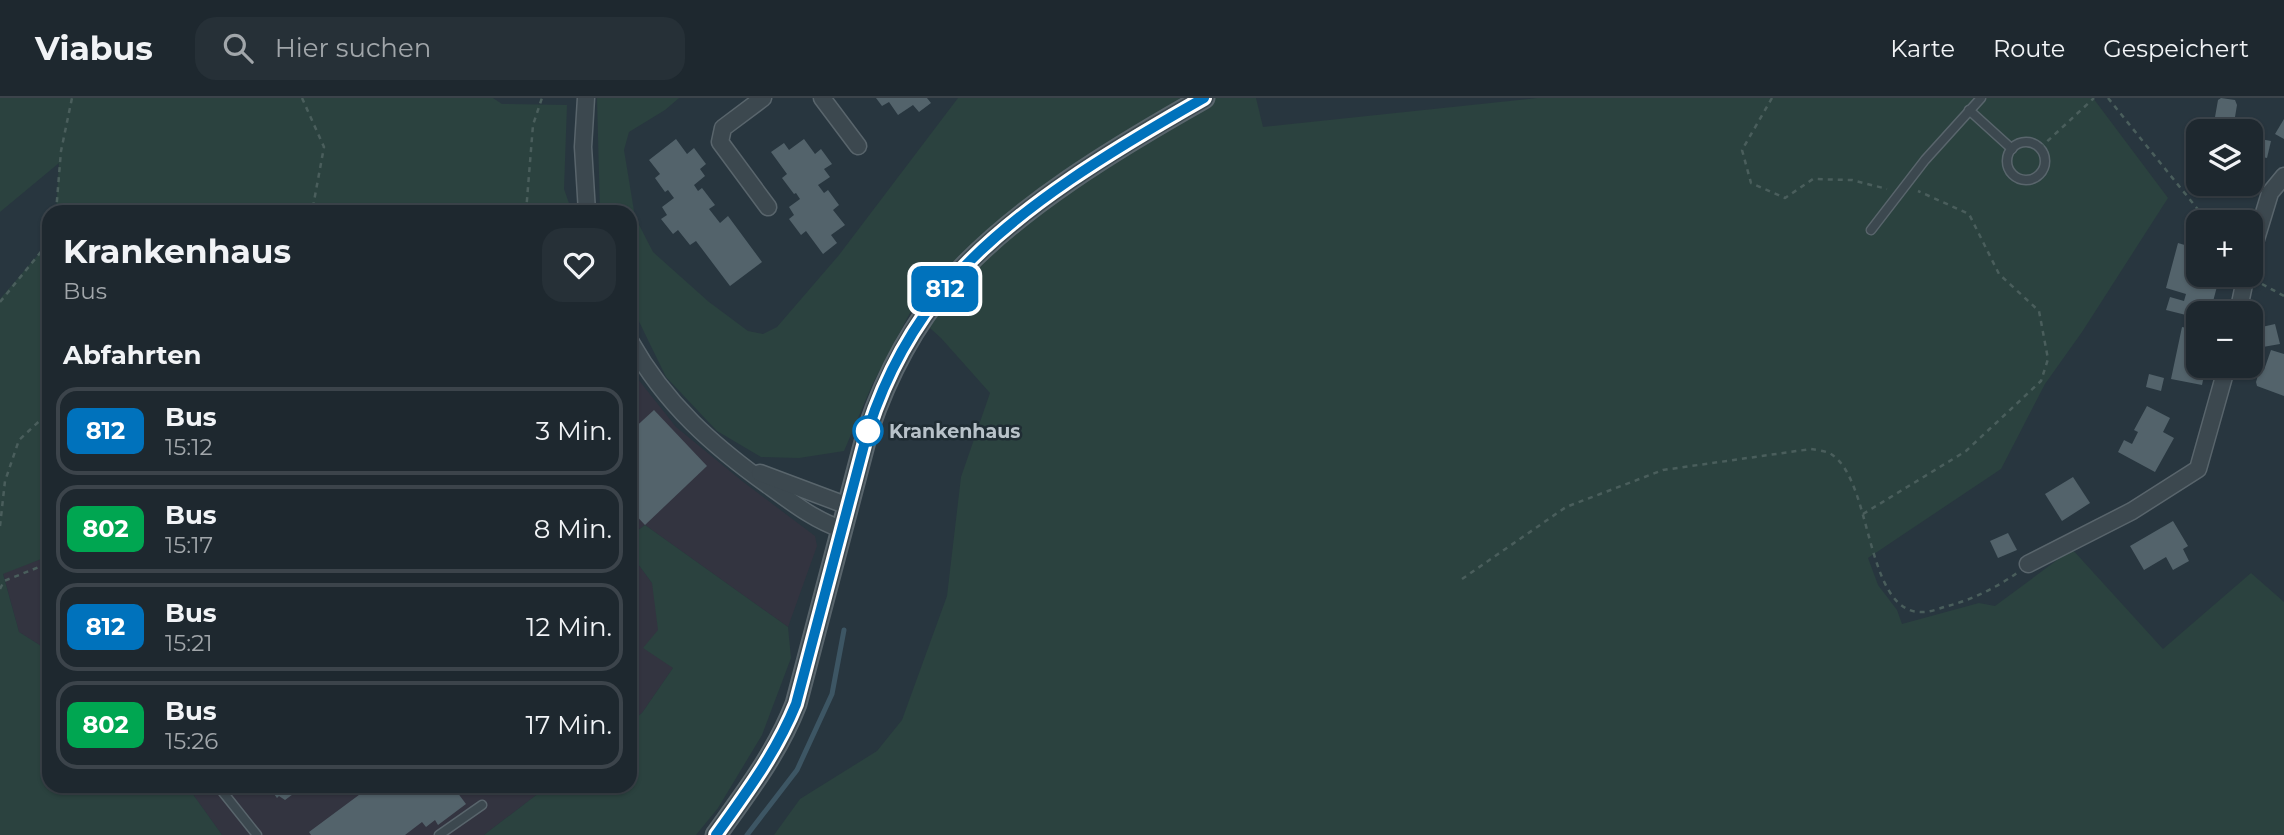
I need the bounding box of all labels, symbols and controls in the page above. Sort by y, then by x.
search box [195,17,685,80]
text: Viabus [35,28,153,68]
icon: search [219,29,257,67]
text: Hier suchen [275,32,431,64]
text: Karte [1890,34,1955,63]
text: Route [1993,34,2065,63]
text: Gespeichert [2103,34,2249,63]
map controls [2186,119,2263,378]
button: layers [2186,119,2263,196]
button: + [2186,210,2263,287]
button: heart [542,228,616,302]
text: Krankenhaus [63,231,291,271]
line badge: 812 [905,266,985,312]
text: 812 [925,274,965,303]
text: Bus [63,277,107,305]
button: − [2186,301,2263,378]
text: Abfahrten [63,339,202,371]
text: Bus [165,401,217,433]
text: 3 Min. [536,415,612,447]
text: 812 [86,416,125,445]
marker: Krankenhaus [853,416,883,446]
place label: Krankenhaus [889,420,1020,443]
text: 15:12 [165,433,213,461]
text: Bus [165,499,217,531]
text: 8 Min. [534,513,612,545]
text: 802 [82,514,129,543]
text: 15:17 [165,531,213,559]
text: Bus [165,597,217,629]
text: 12 Min. [526,611,612,643]
text: 812 [86,612,125,641]
text: 15:21 [165,629,213,657]
text: Bus [165,695,217,727]
text: 17 Min. [526,709,612,741]
text: 802 [82,710,129,739]
text: 15:26 [165,727,218,755]

